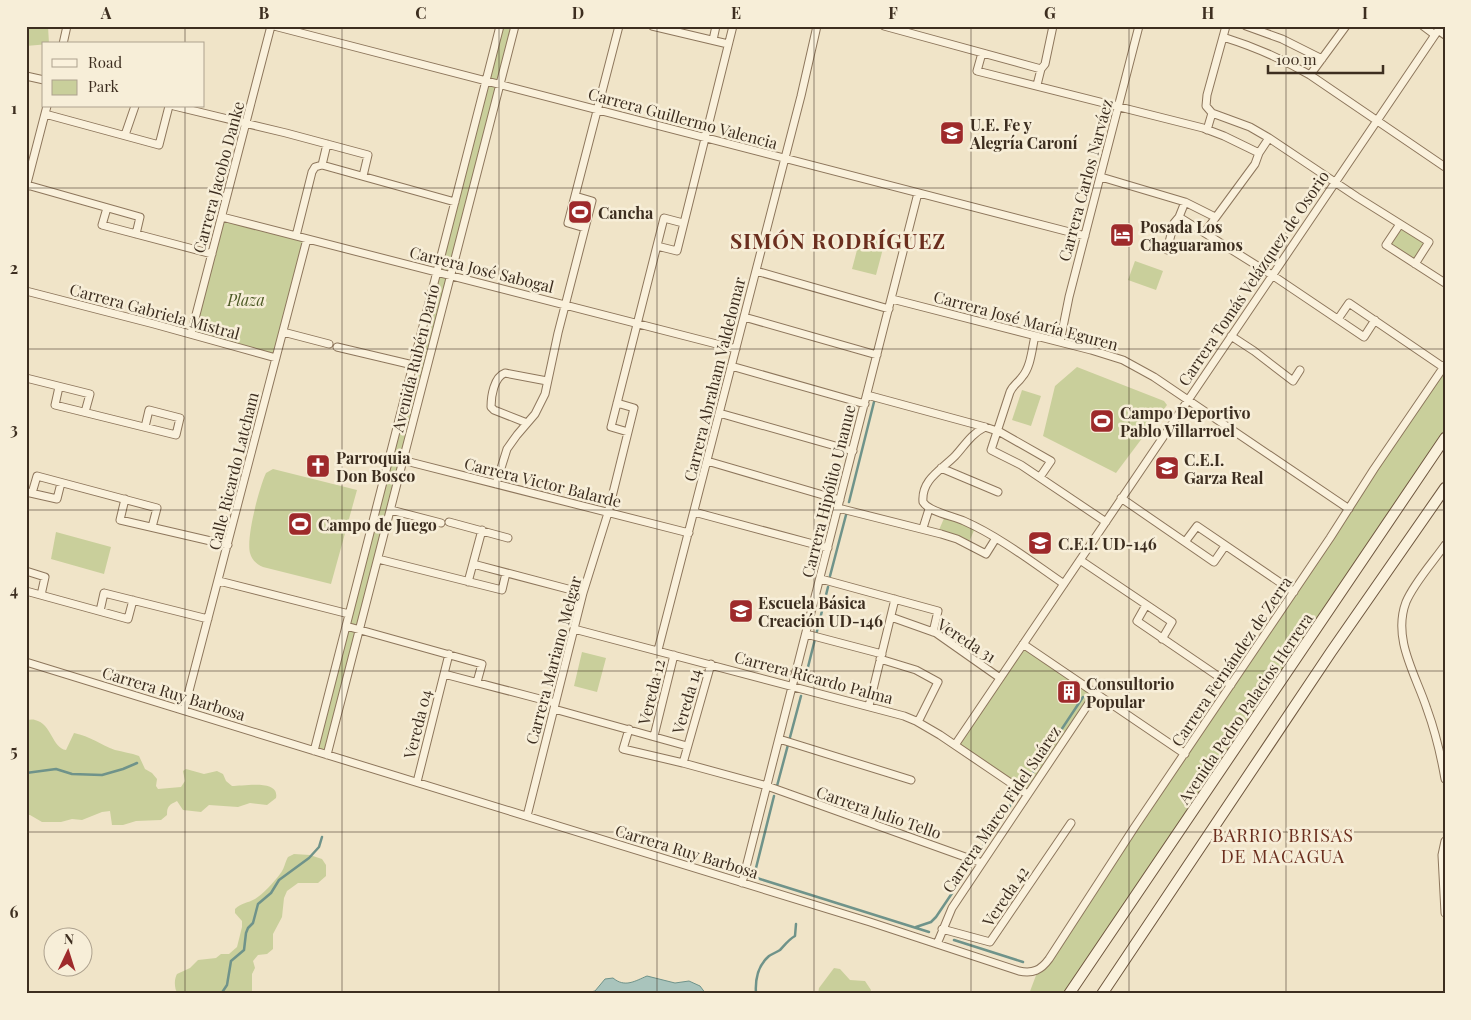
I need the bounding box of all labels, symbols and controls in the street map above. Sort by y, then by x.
text: A [100,2,112,23]
text: B [259,2,270,23]
text: C [415,2,427,23]
text: D [572,2,584,23]
text: E [731,2,741,23]
text: F [888,2,898,23]
text: G [1044,2,1056,23]
text: H [1202,2,1215,23]
text: I [1362,2,1368,23]
legend [42,42,205,108]
scale bar [1268,42,1384,74]
text: 100 m [1276,49,1317,69]
text: Road [88,52,122,72]
text: Park [88,76,120,96]
street label: Carrera Guillermo Valencia [586,83,780,153]
street label: Carrera Carlos Narváez [1053,96,1117,264]
text: 1 [11,97,17,118]
street label: Carrera Jacobo Danke [188,99,248,255]
place label: U.E. Fe y Alegría Caroní [969,114,1078,153]
school or university icon: U.E. Fe y Alegría Caroní [939,120,965,146]
street label: Carrera Tomás Velázquez de Osorio [1173,166,1333,390]
sports icon: Cancha [567,199,593,225]
place label: Cancha [598,202,654,223]
place label: Posada Los Chaguaramos [1140,216,1243,255]
hotel icon: Posada Los Chaguaramos [1109,222,1135,248]
district label: SIMÓN RODRÍGUEZ [730,226,946,254]
street label: Carrera José Sabogal [408,241,557,297]
text: 2 [10,257,18,278]
street label: Carrera Abraham Valdelomar [678,275,750,483]
street label: Carrera Gabriela Mistral [68,278,243,344]
street label: Avenida Rubén Darío [386,282,444,435]
street label: Carrera José María Eguren [931,285,1121,355]
park label: Plaza [226,289,265,310]
street label: Calle Ricardo Latcham [203,390,263,552]
street label: Carrera Hipólito Unanue [796,402,860,580]
place label: Campo Deportivo Pablo Villarroel [1120,402,1251,441]
sports icon: Campo Deportivo Pablo Villarroel [1089,408,1115,434]
text: 3 [10,418,18,439]
place label: Parroquia Don Bosco [336,447,415,486]
place label: C.E.I. Garza Real [1184,449,1263,488]
street label: Carrera Victor Balarde [462,452,624,512]
church icon: Parroquia Don Bosco [305,453,331,479]
school or university icon: C.E.I. Garza Real [1154,455,1180,481]
sports icon: Campo de Juego [287,511,313,537]
place label: Campo de Juego [318,514,437,535]
school or university icon: C.E.I. UD-146 [1027,530,1053,556]
place label: C.E.I. UD-146 [1058,533,1157,554]
street label: Carrera Fernández de Zerra [1166,572,1296,750]
street label: Carrera Mariano Melgar [520,573,586,747]
text: 4 [10,579,18,600]
place label: Escuela Básica Creación UD-146 [758,592,883,631]
school or university icon: Escuela Básica Creación UD-146 [728,598,754,624]
street label: Avenida Pedro Palacios Herrera [1172,608,1317,809]
street label: Vereda 31 [933,613,1001,667]
street label: Carrera Ricardo Palma [732,646,896,708]
street label: Vereda 12 [632,657,669,728]
street label: Carrera Ruy Barbosa [100,661,248,725]
street label: Vereda 14 [666,666,705,737]
place label: Consultorio Popular [1086,673,1174,712]
building icon: Consultorio Popular [1056,679,1082,705]
street label: Vereda 04 [398,687,436,762]
street label: Carrera Marco Fidel Suárez [937,721,1065,897]
text: 5 [10,740,18,761]
street label: Carrera Julio Tello [814,781,945,843]
street label: Carrera Ruy Barbosa [613,819,761,883]
district label: BARRIO BRISAS DE MACAGUA [1212,823,1354,868]
street label: Vereda 42 [977,862,1033,931]
text: 6 [10,901,19,922]
north arrow [42,928,92,978]
text: N [63,929,75,948]

